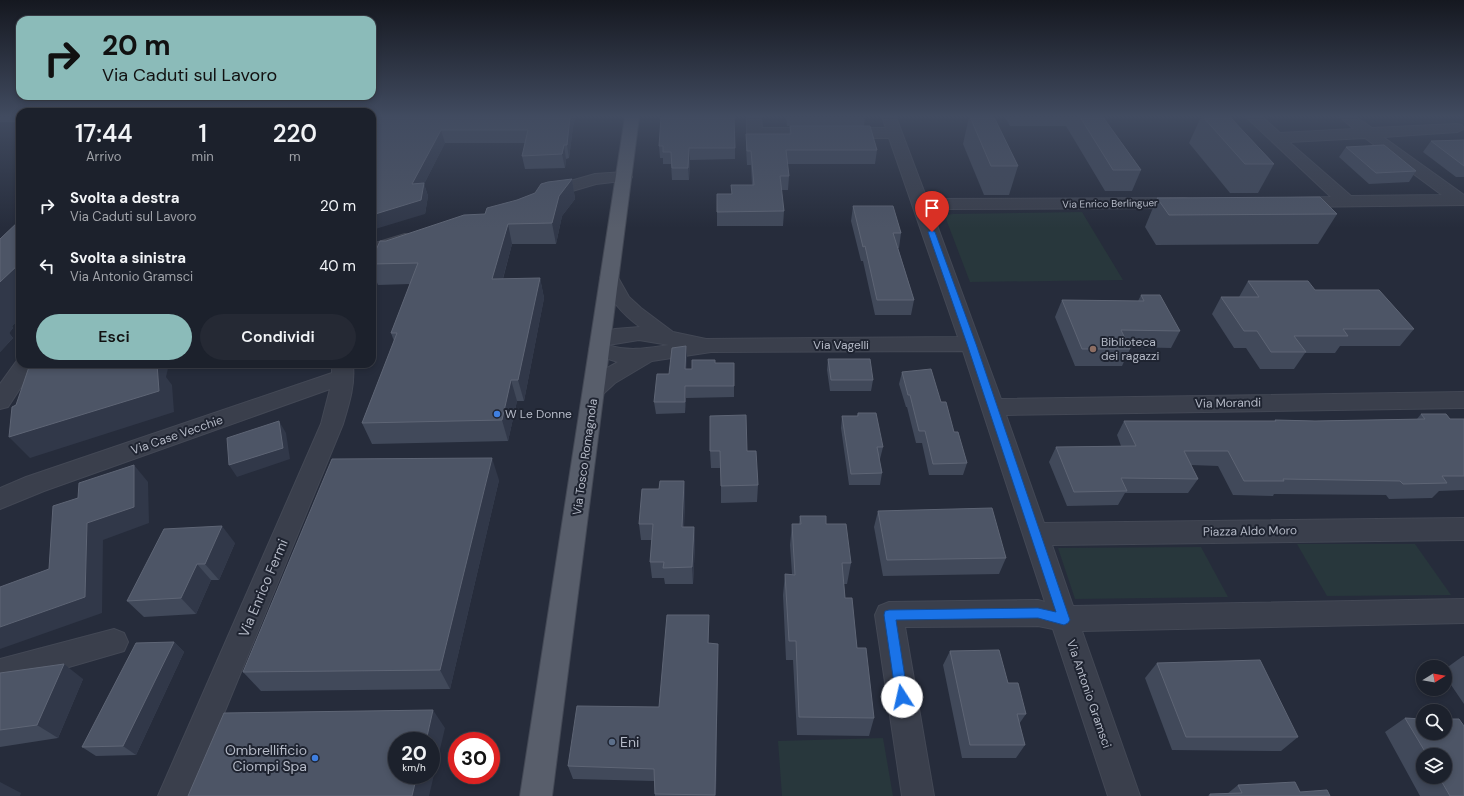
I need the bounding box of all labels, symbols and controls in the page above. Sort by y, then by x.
text: 20 m [102,27,171,64]
icon: right [36,32,88,84]
text: Via Caduti sul Lavoro [102,63,277,87]
text: 17:44 [75,118,133,149]
text: 1 [198,118,207,149]
text: 220 [273,118,317,149]
text: Arrivo [86,148,122,165]
text: min [192,148,214,165]
text: m [289,148,301,165]
text: Svolta a destra [70,188,180,208]
pin [915,191,949,232]
icon: right [36,195,58,217]
text: 20 m [320,196,356,216]
street label: Via Enrico Berlinguer [1062,196,1158,211]
icon: arrive [921,197,943,219]
text: Via Caduti sul Lavoro [70,208,197,225]
text: Svolta a sinistra [70,248,186,268]
icon: left [36,255,58,277]
text: 40 m [319,256,356,276]
text: Via Antonio Gramsci [70,268,193,285]
button: Esci [36,314,192,360]
button: Condividi [200,314,356,360]
place label: Biblioteca dei ragazzi [1101,334,1160,364]
street label: Via Vagelli [813,337,869,353]
marker: Biblioteca dei ragazzi [1088,344,1098,354]
street label: Via Morandi [1195,394,1261,412]
street label: Via Tosco Romagnola [569,398,601,516]
place label: W Le Donne [505,406,572,422]
marker: W Le Donne [492,409,502,419]
street label: Via Case Vecchie [129,412,225,458]
street label: Piazza Aldo Moro [1203,522,1297,540]
street label: Via Enrico Fermi [234,536,292,640]
street label: Via Antonio Gramsci [1063,638,1115,750]
north arrow [1416,660,1452,696]
map controls [1416,660,1452,784]
position arrow [881,676,923,718]
button: search [1416,704,1452,740]
speed limit sign: 30 [448,732,500,784]
place label: Eni [620,733,639,751]
marker: Eni [607,737,617,747]
text: 20 [401,740,427,766]
place label: Ombrellificio Ciompi Spa [225,741,307,775]
button: layers [1416,748,1452,784]
marker: Ombrellificio Ciompi Spa [310,753,320,763]
text: km/h [402,761,426,774]

